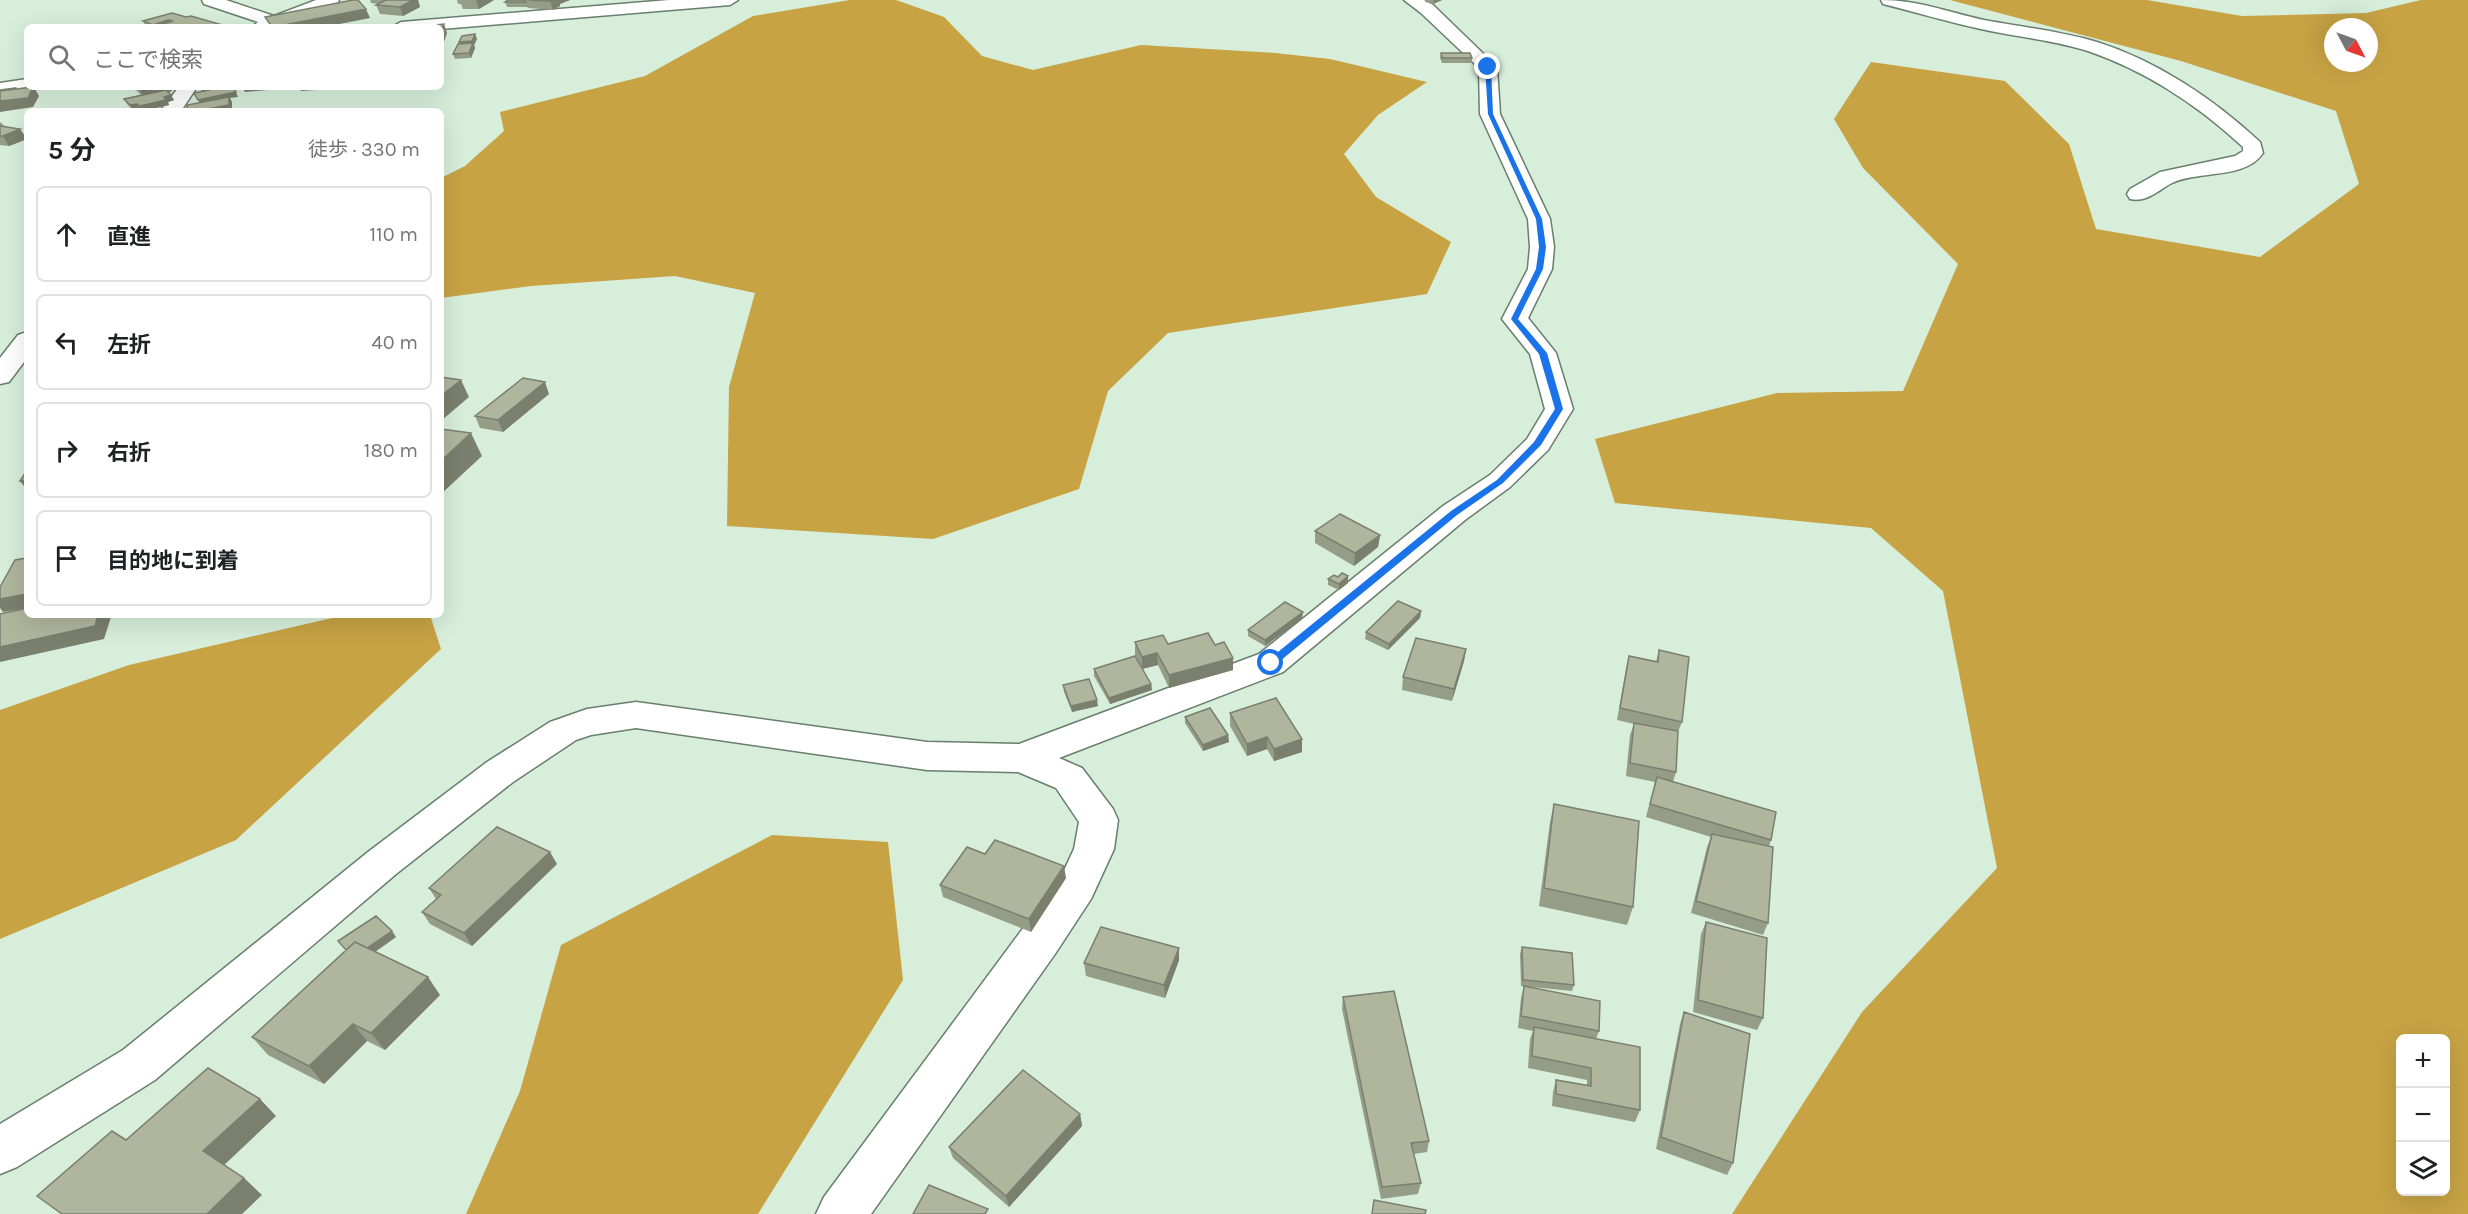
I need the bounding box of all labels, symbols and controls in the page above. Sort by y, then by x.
north arrow [2324,18,2378,72]
search box [24,24,444,90]
icon: search [45,41,78,74]
text: ここで検索 [93,47,203,73]
route end [1474,53,1500,79]
text: 5 分 [48,135,96,166]
text: 徒歩 · 330 m [308,138,420,161]
icon: ahead [50,218,83,251]
text: 110 m [369,223,418,246]
text: 直進 [107,224,151,250]
icon: left [50,326,83,359]
text: 40 m [372,331,418,354]
text: 左折 [107,332,151,358]
icon: right [50,434,83,467]
text: 180 m [364,439,418,462]
text: 右折 [107,440,151,466]
icon: arrive [50,542,83,575]
text: 目的地に到着 [107,548,239,574]
route start [1257,649,1283,675]
map controls [2396,1034,2450,1196]
button: + [2396,1034,2450,1088]
button: − [2396,1088,2450,1142]
button: layers [2396,1142,2450,1196]

